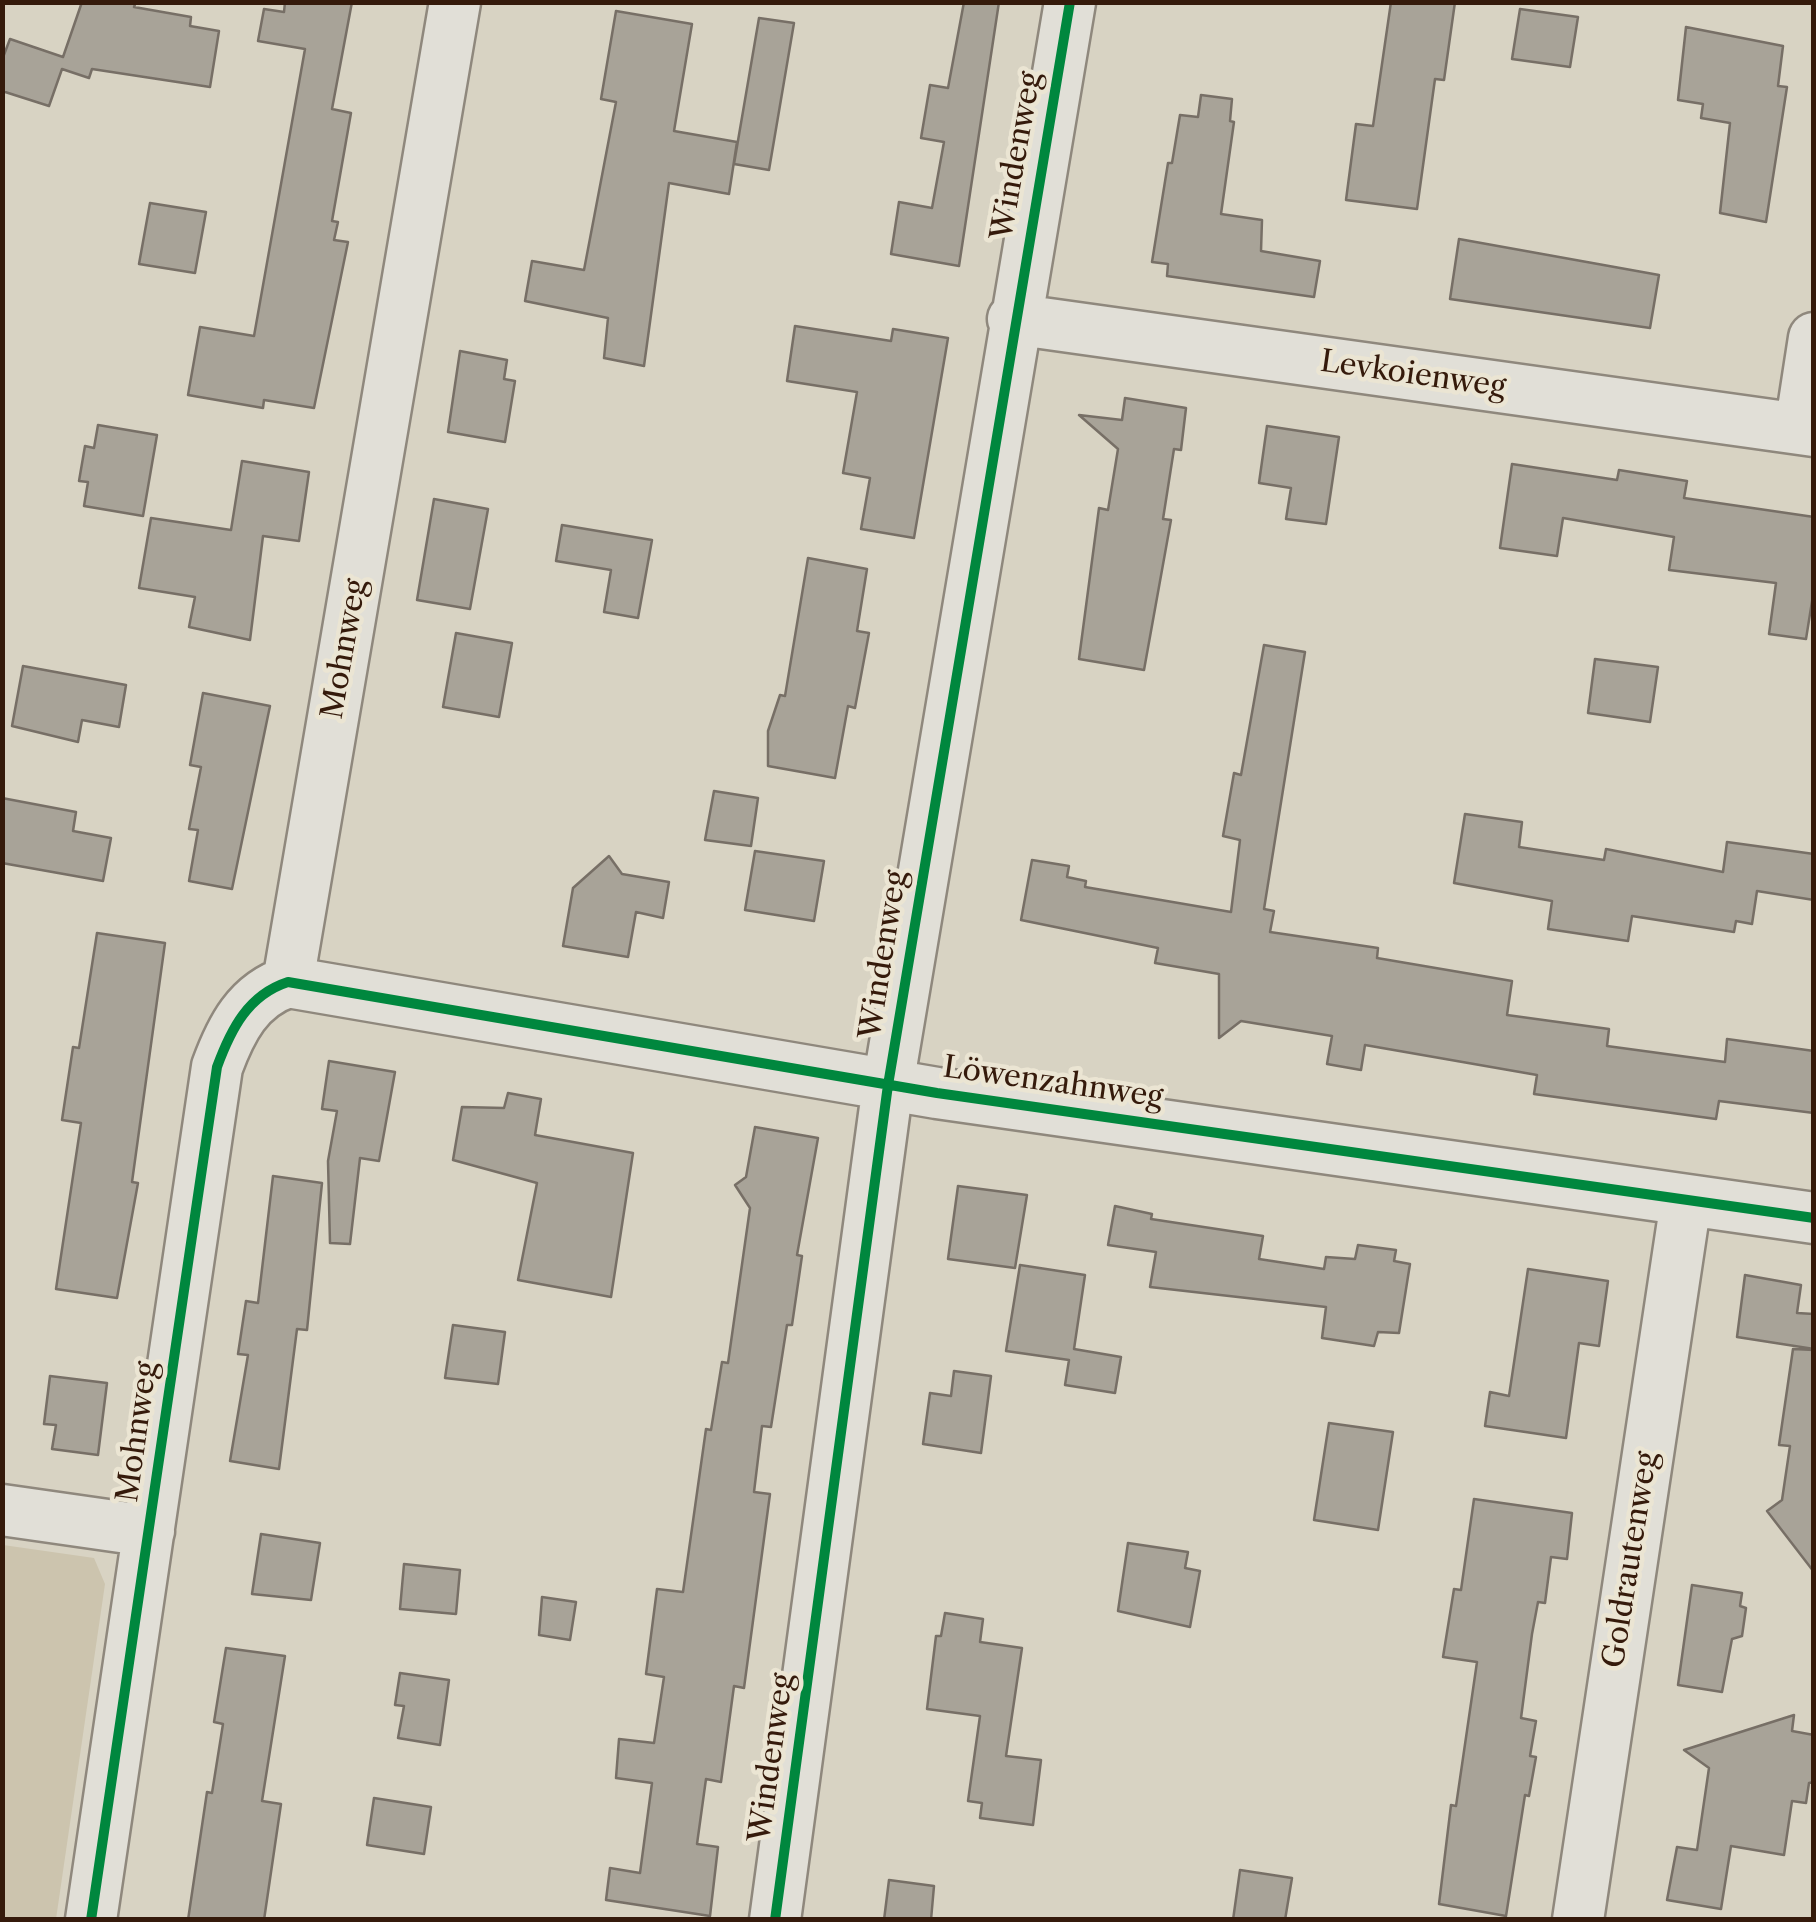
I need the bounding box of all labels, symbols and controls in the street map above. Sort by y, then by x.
street label: Windenweg [984,69,1050,243]
street label: Levkoienweg [1318,344,1508,406]
street label: Mohnweg [315,576,375,722]
street label: Windenweg [853,868,915,1042]
street label: Löwenzahnweg [941,1050,1165,1116]
street label: Mohnweg [110,1359,166,1505]
street label: Goldrautenweg [1596,1449,1666,1671]
street label: Windenweg [742,1671,802,1845]

